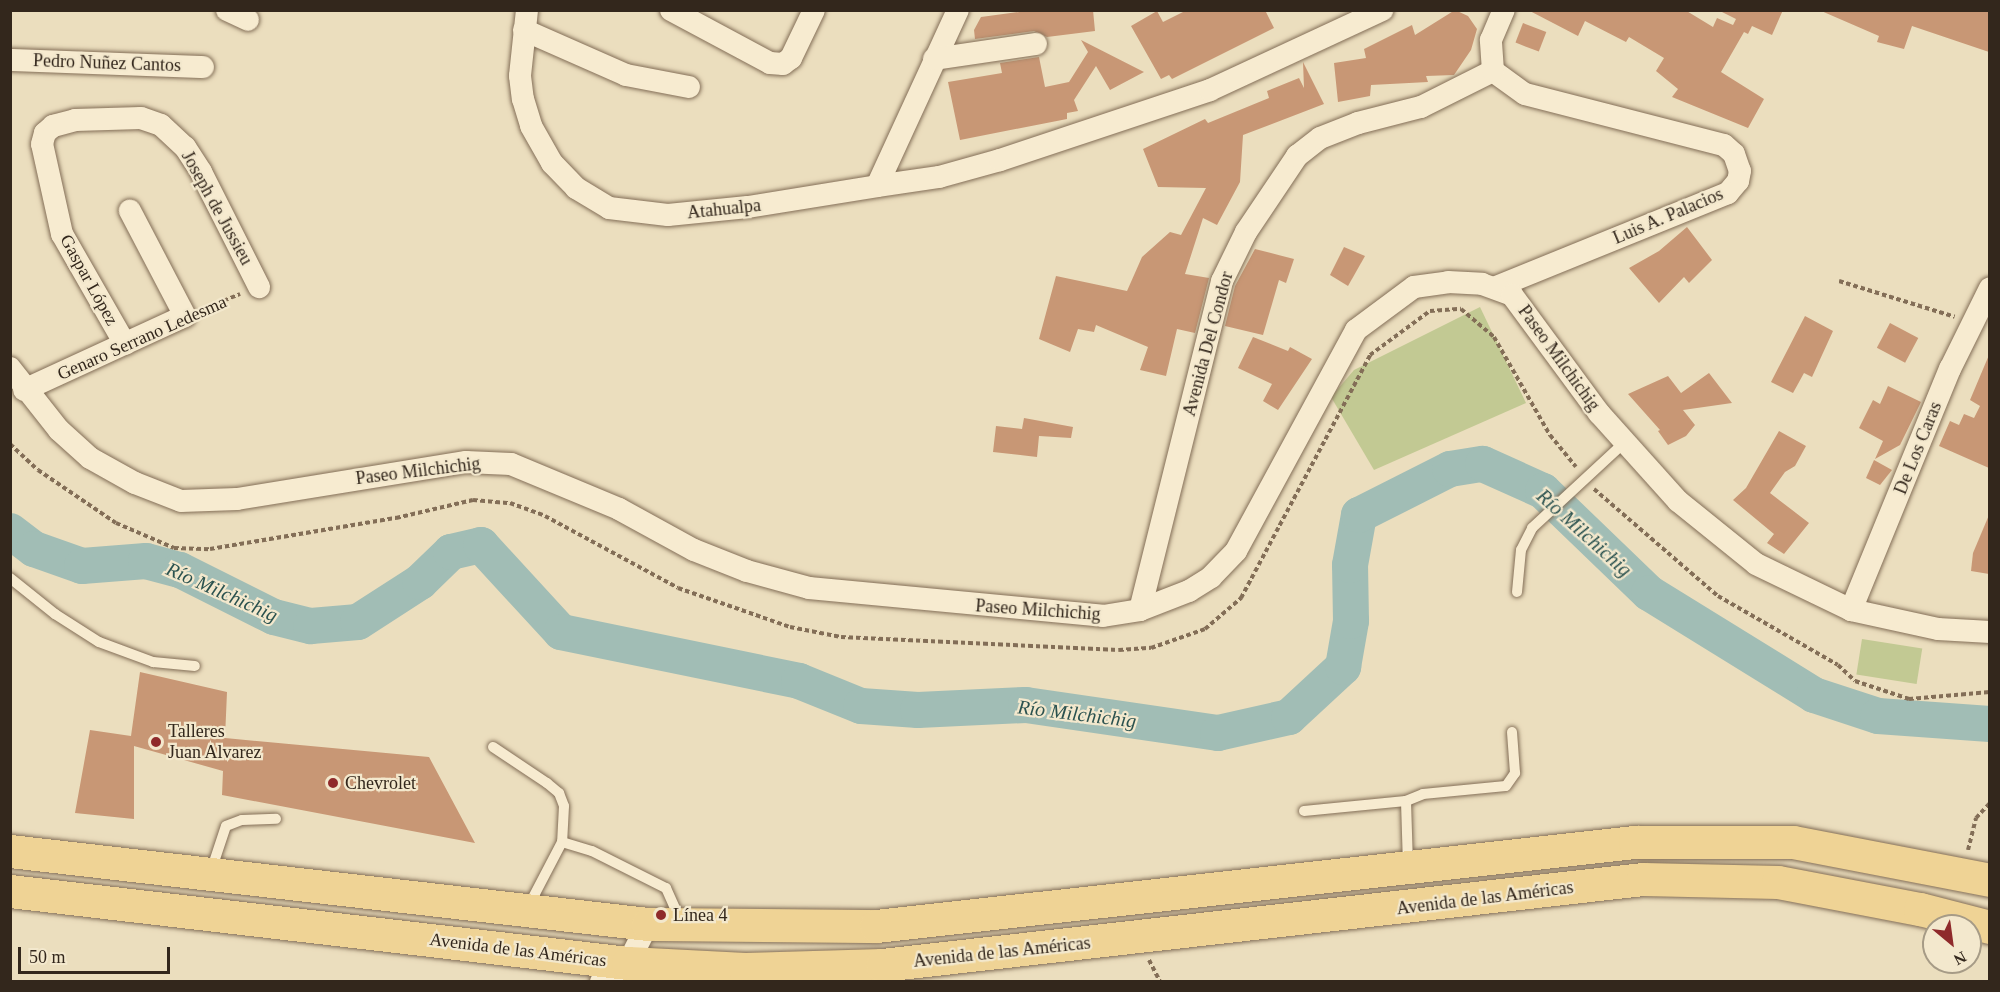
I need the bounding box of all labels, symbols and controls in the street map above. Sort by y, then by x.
street label: Pedro Nuñez Cantos [33,50,181,76]
street label: Joseph de Jussieu [177,147,257,269]
street label: Luis A. Palacios [1609,183,1727,249]
street label: Atahualpa [686,194,762,224]
street label: Gaspar López [55,231,123,329]
street label: Avenida Del Condor [1178,269,1238,419]
street label: Genaro Serrano Ledesma [54,291,230,385]
street label: Paseo Milchichig [1513,301,1605,415]
street label: De Los Caras [1890,399,1946,497]
street label: Paseo Milchichig [354,453,482,489]
water label: Río Milchichig [1532,484,1636,582]
water label: Río Milchichig [163,557,281,627]
street label: Paseo Milchichig [975,595,1101,625]
water label: Río Milchichig [1016,695,1138,733]
place label: Talleres Juan Alvarez [168,721,262,764]
marker: Talleres Juan Alvarez [149,735,163,749]
place label: Chevrolet [345,772,416,794]
marker: Chevrolet [326,776,340,790]
street label: Avenida de las Américas [1395,876,1575,920]
place label: Línea 4 [673,904,727,926]
marker: Línea 4 [654,908,668,922]
north arrow [1922,914,1982,974]
street label: Avenida de las Américas [428,928,608,972]
street label: Avenida de las Américas [912,932,1092,972]
scale bar [21,935,172,973]
text: 50 m [29,947,66,967]
text: N [1951,948,1969,969]

